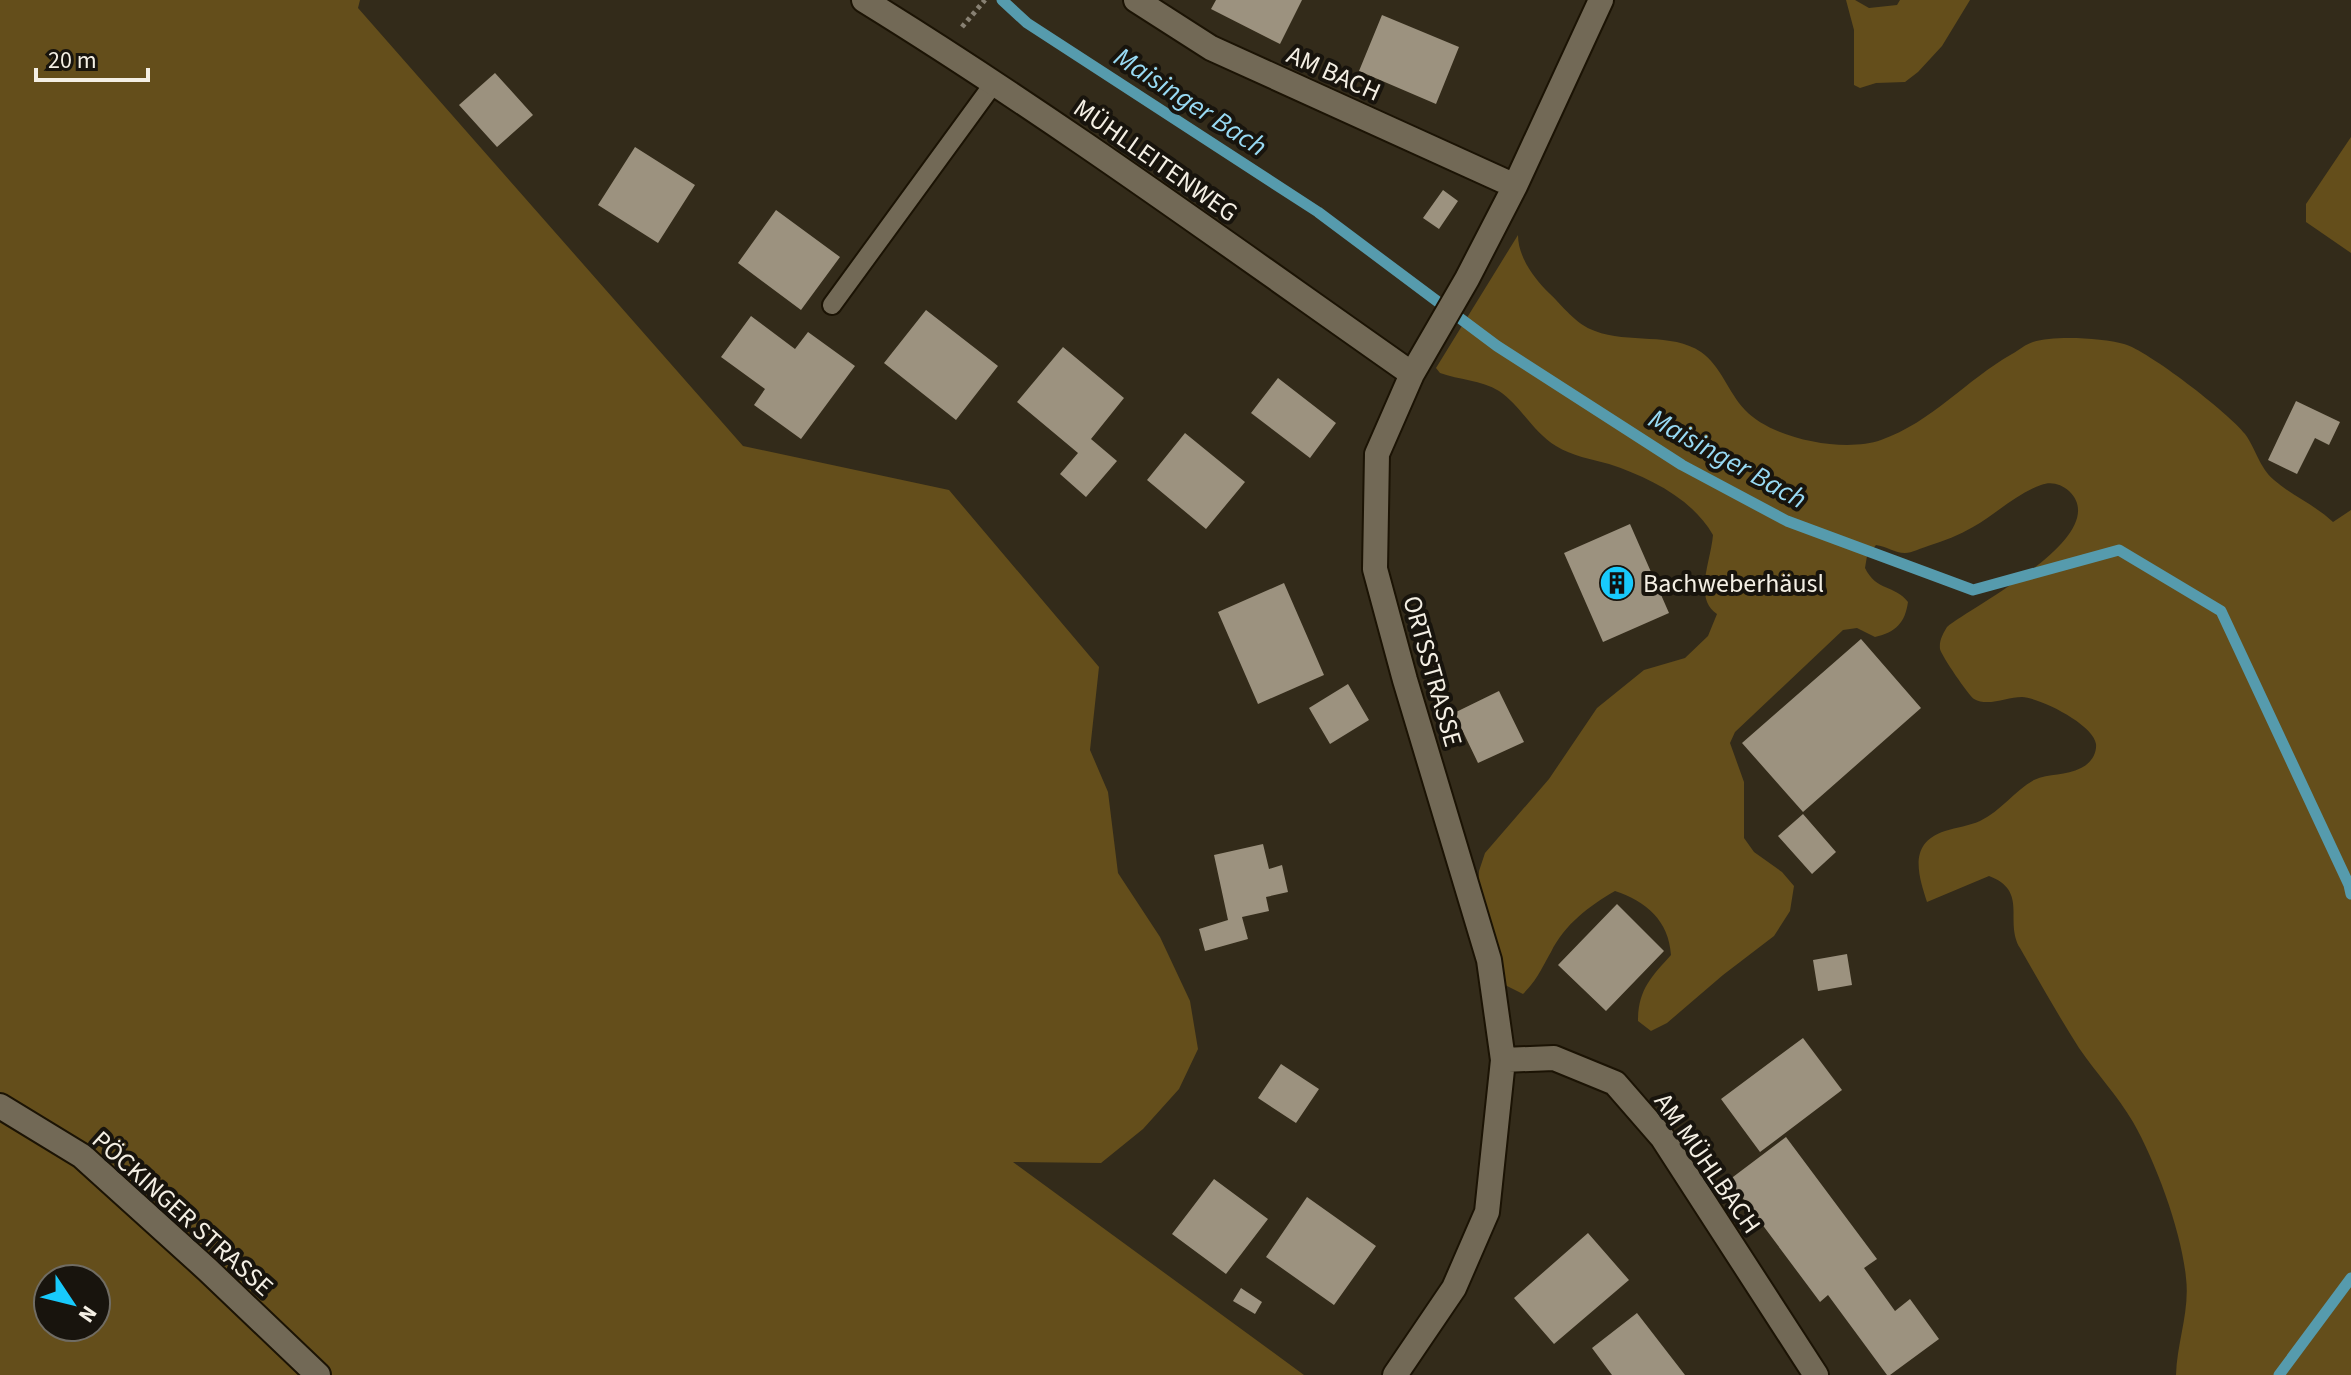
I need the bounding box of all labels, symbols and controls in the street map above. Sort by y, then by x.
scale bar [36,32,148,82]
street label: AM BACH [1281,36,1387,111]
water label: Maisinger Bach [1106,37,1275,166]
text: 20 m [48,43,97,78]
street label: MÜHLLEITENWEG [1066,90,1245,231]
water label: Maisinger Bach [1641,399,1814,519]
building icon: Bachweberhäusl [1598,564,1636,602]
place label: Bachweberhäusl [1643,565,1824,602]
street label: ORTSSTRASSE [1393,591,1472,751]
street label: AM MÜHLBACH [1645,1085,1770,1241]
street label: PÖCKINGER STRASSE [84,1122,281,1305]
north arrow [32,1263,112,1343]
text: N [70,1299,105,1329]

